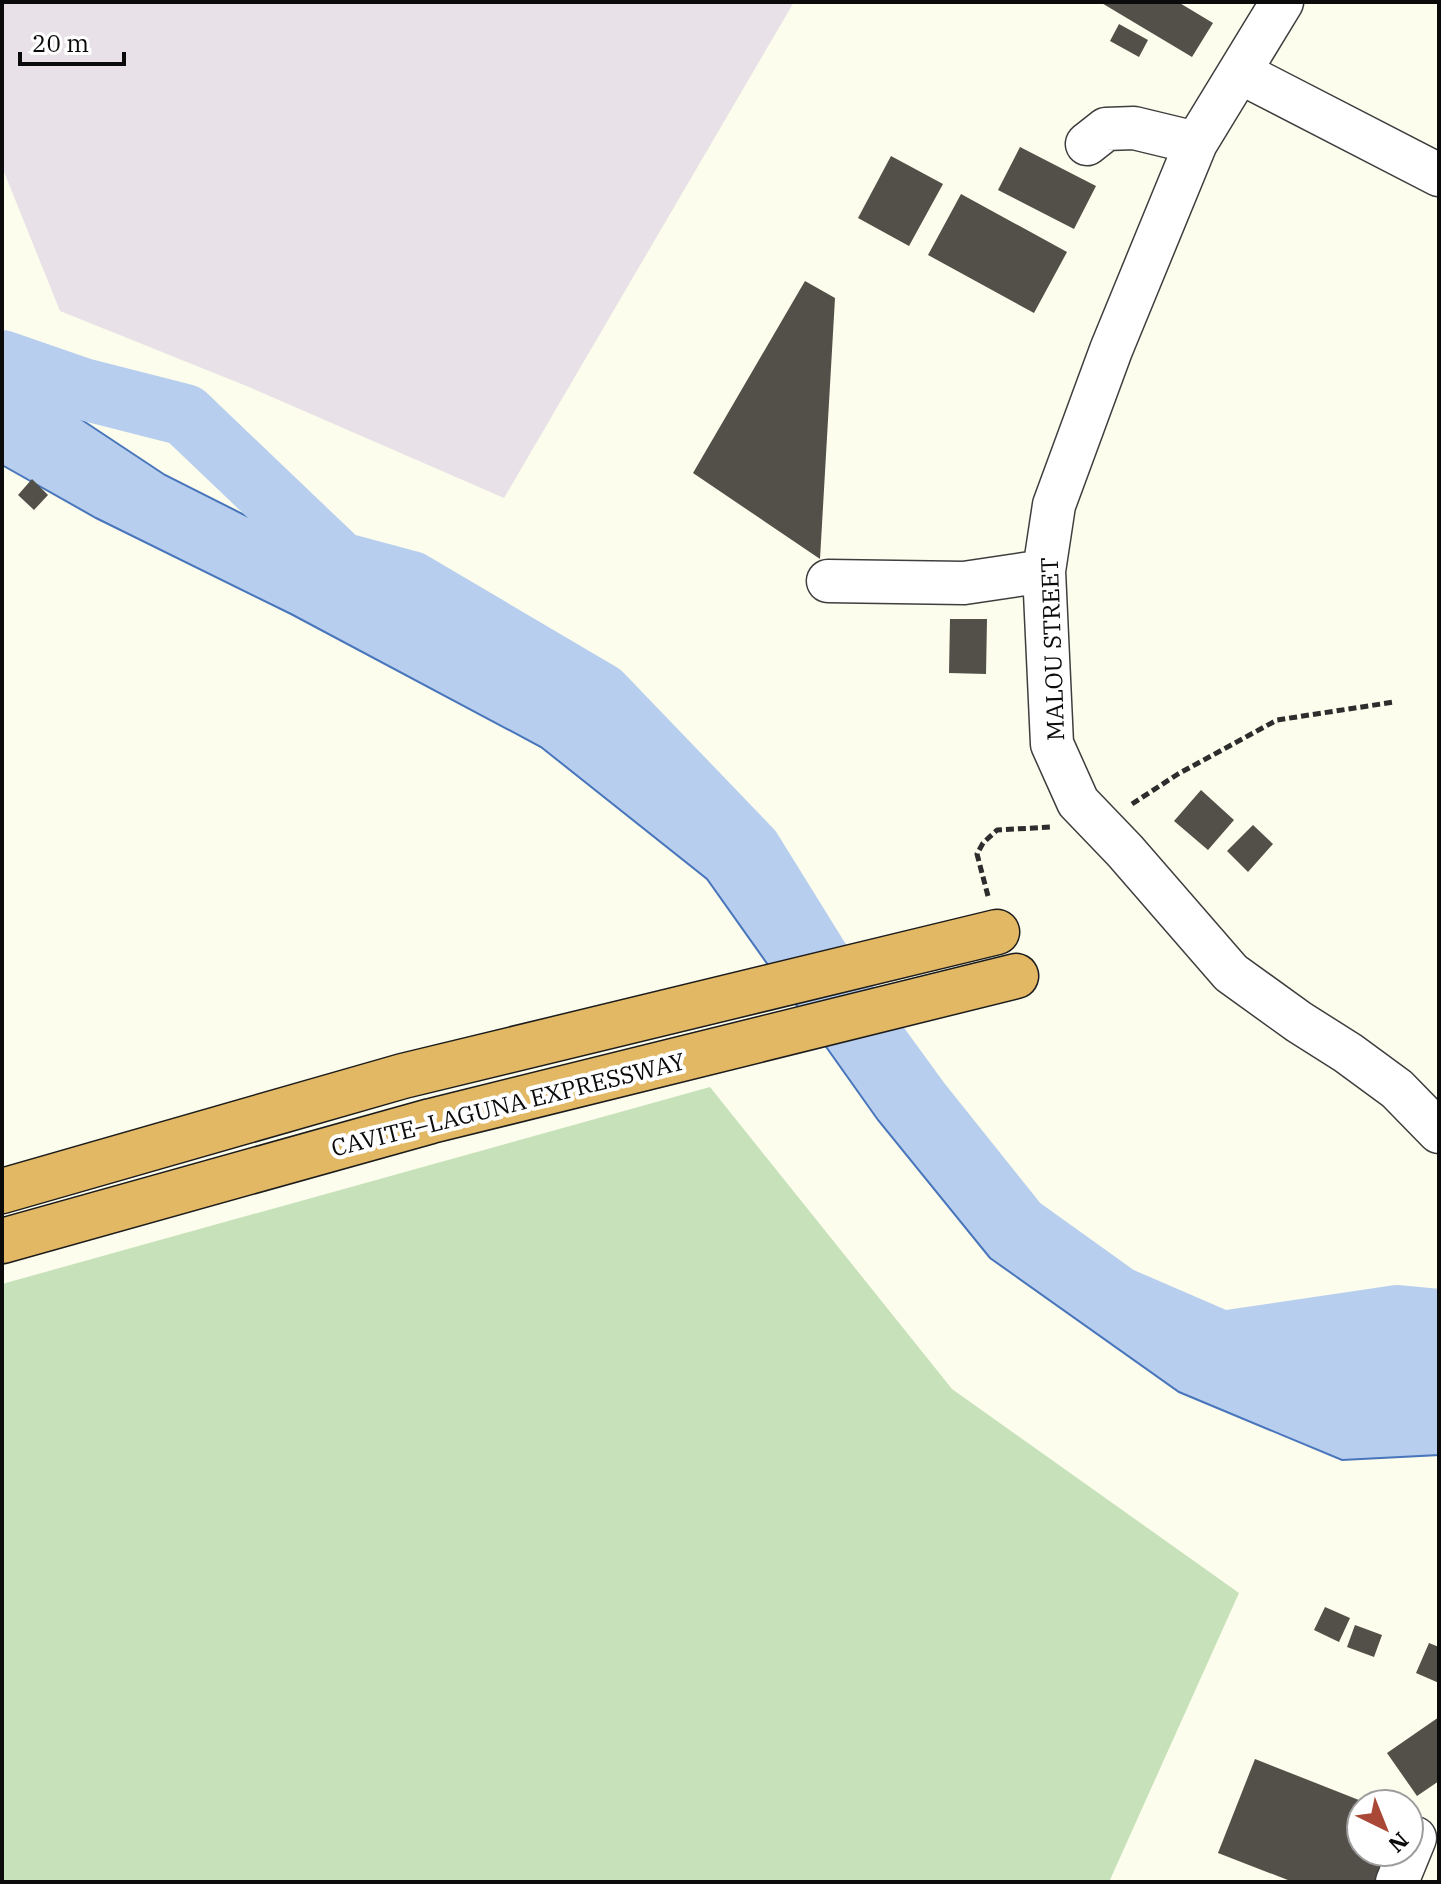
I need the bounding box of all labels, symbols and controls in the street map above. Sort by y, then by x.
scale bar [20,16,124,66]
text: 20 m [32,27,89,59]
street label: MALOU STREET [1033,557,1071,741]
street label: CAVITE–LAGUNA EXPRESSWAY [328,1044,688,1164]
north arrow [1345,1788,1425,1868]
text: N [1383,1826,1415,1860]

